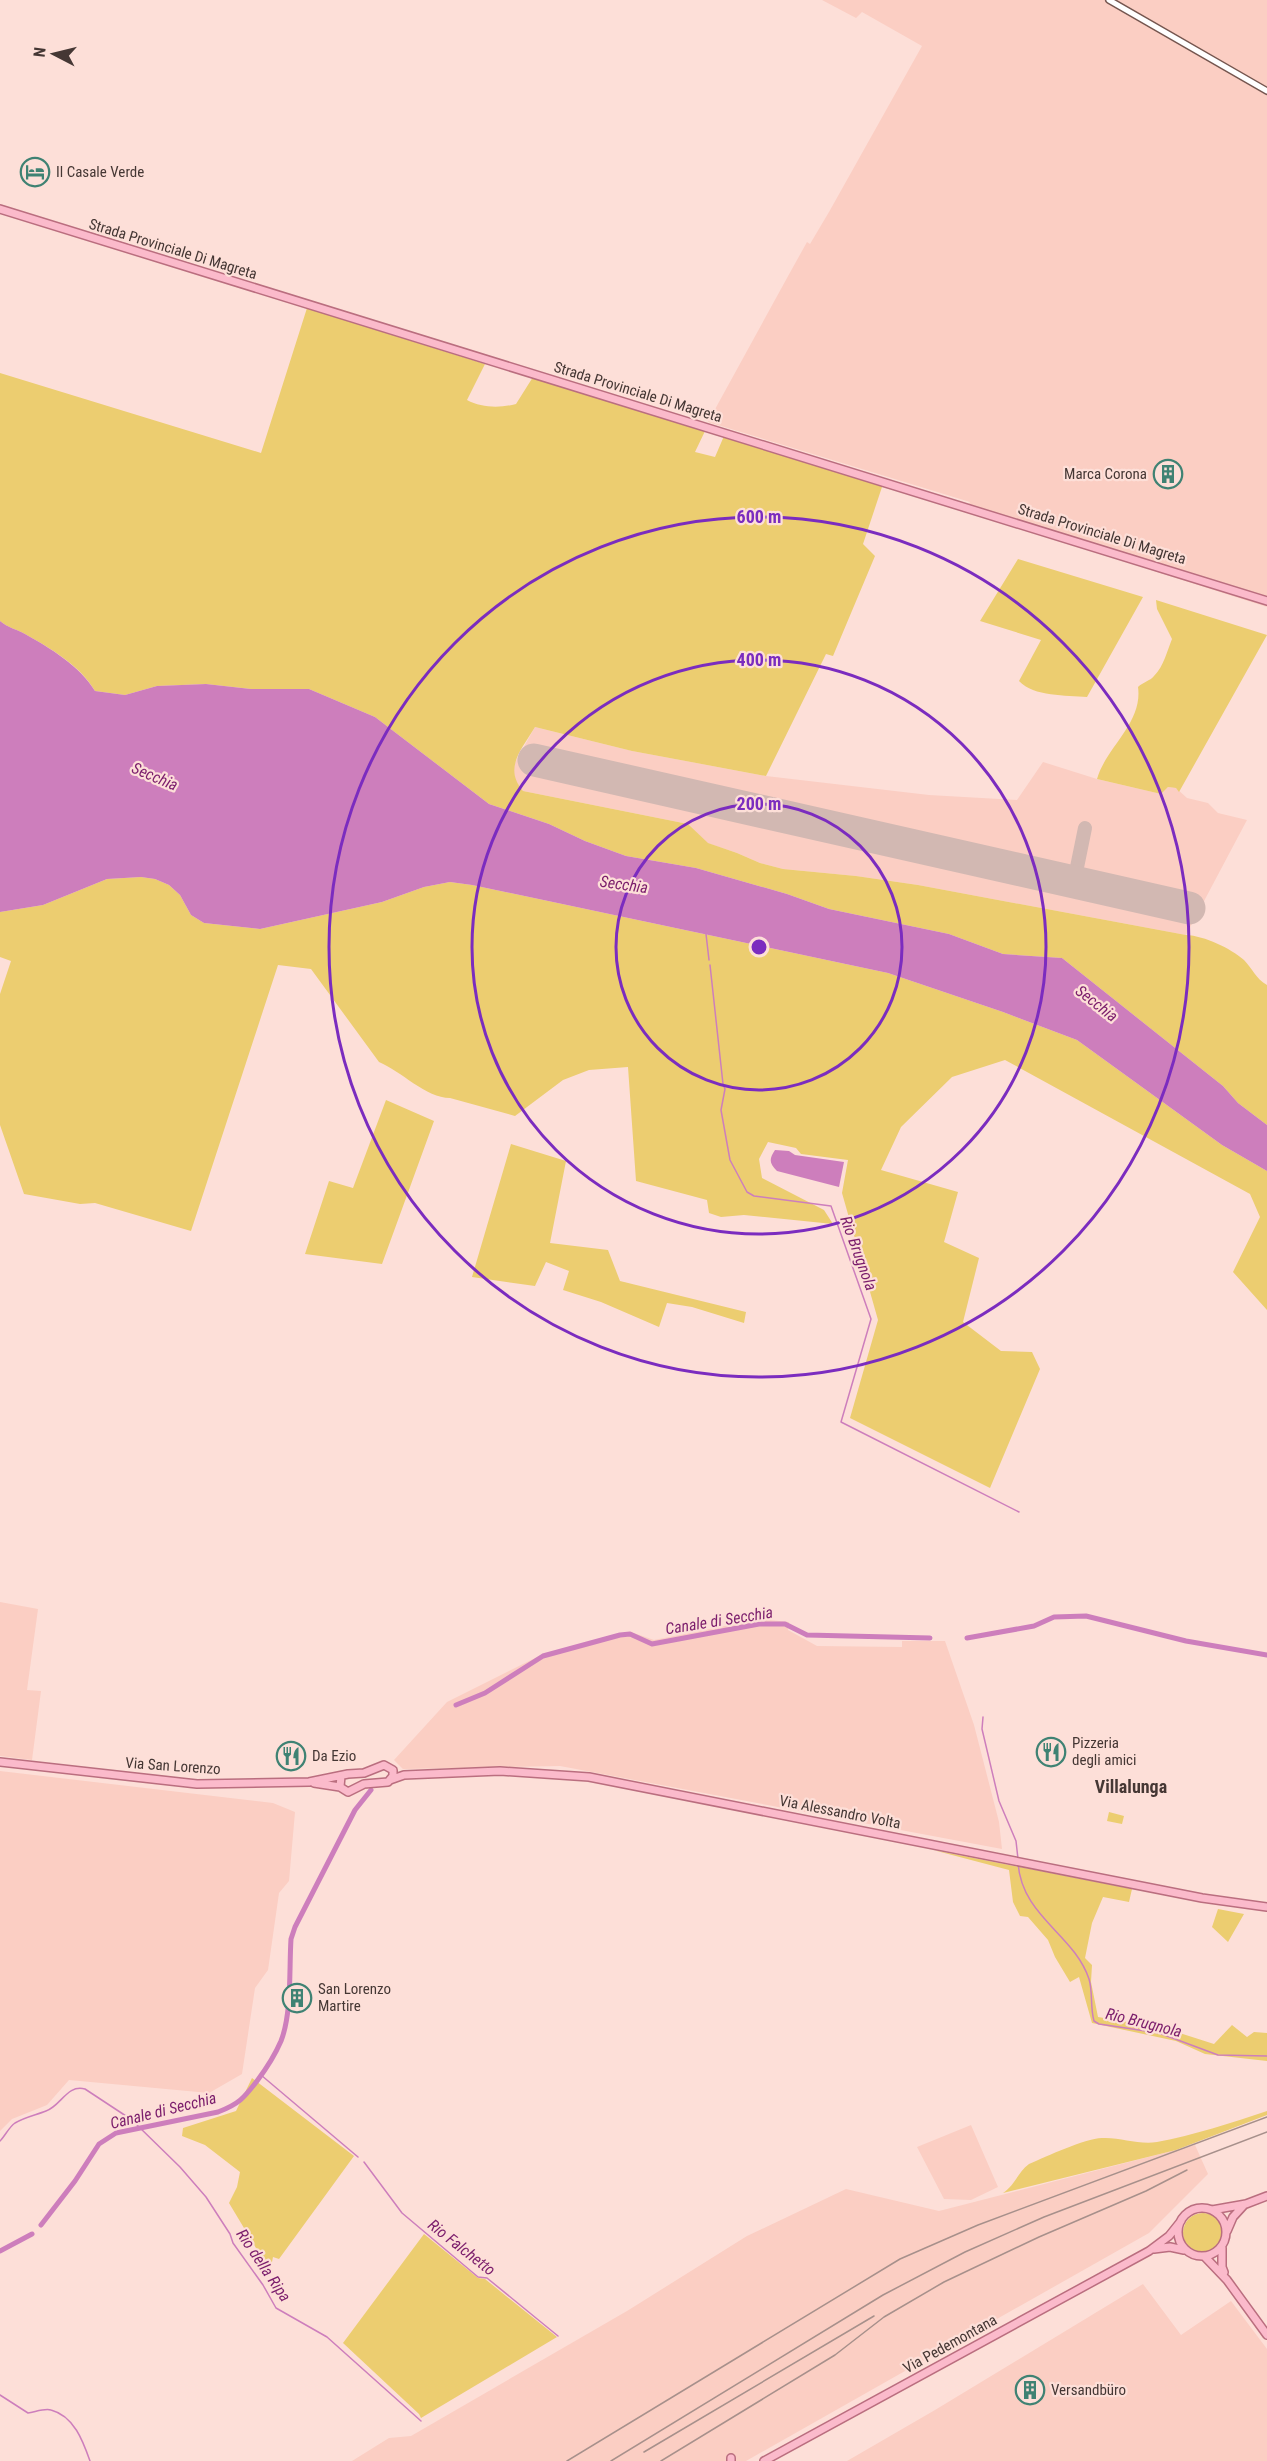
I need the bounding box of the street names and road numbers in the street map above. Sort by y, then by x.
street label: Strada Provinciale Di Magreta [87,215,259,283]
street label: Strada Provinciale Di Magreta [552,358,724,426]
street label: Strada Provinciale Di Magreta [1016,500,1188,568]
street label: Via San Lorenzo [125,1754,221,1778]
street label: Via Alessandro Volta [778,1791,902,1833]
street label: Via Pedemontana [900,2311,1000,2377]

